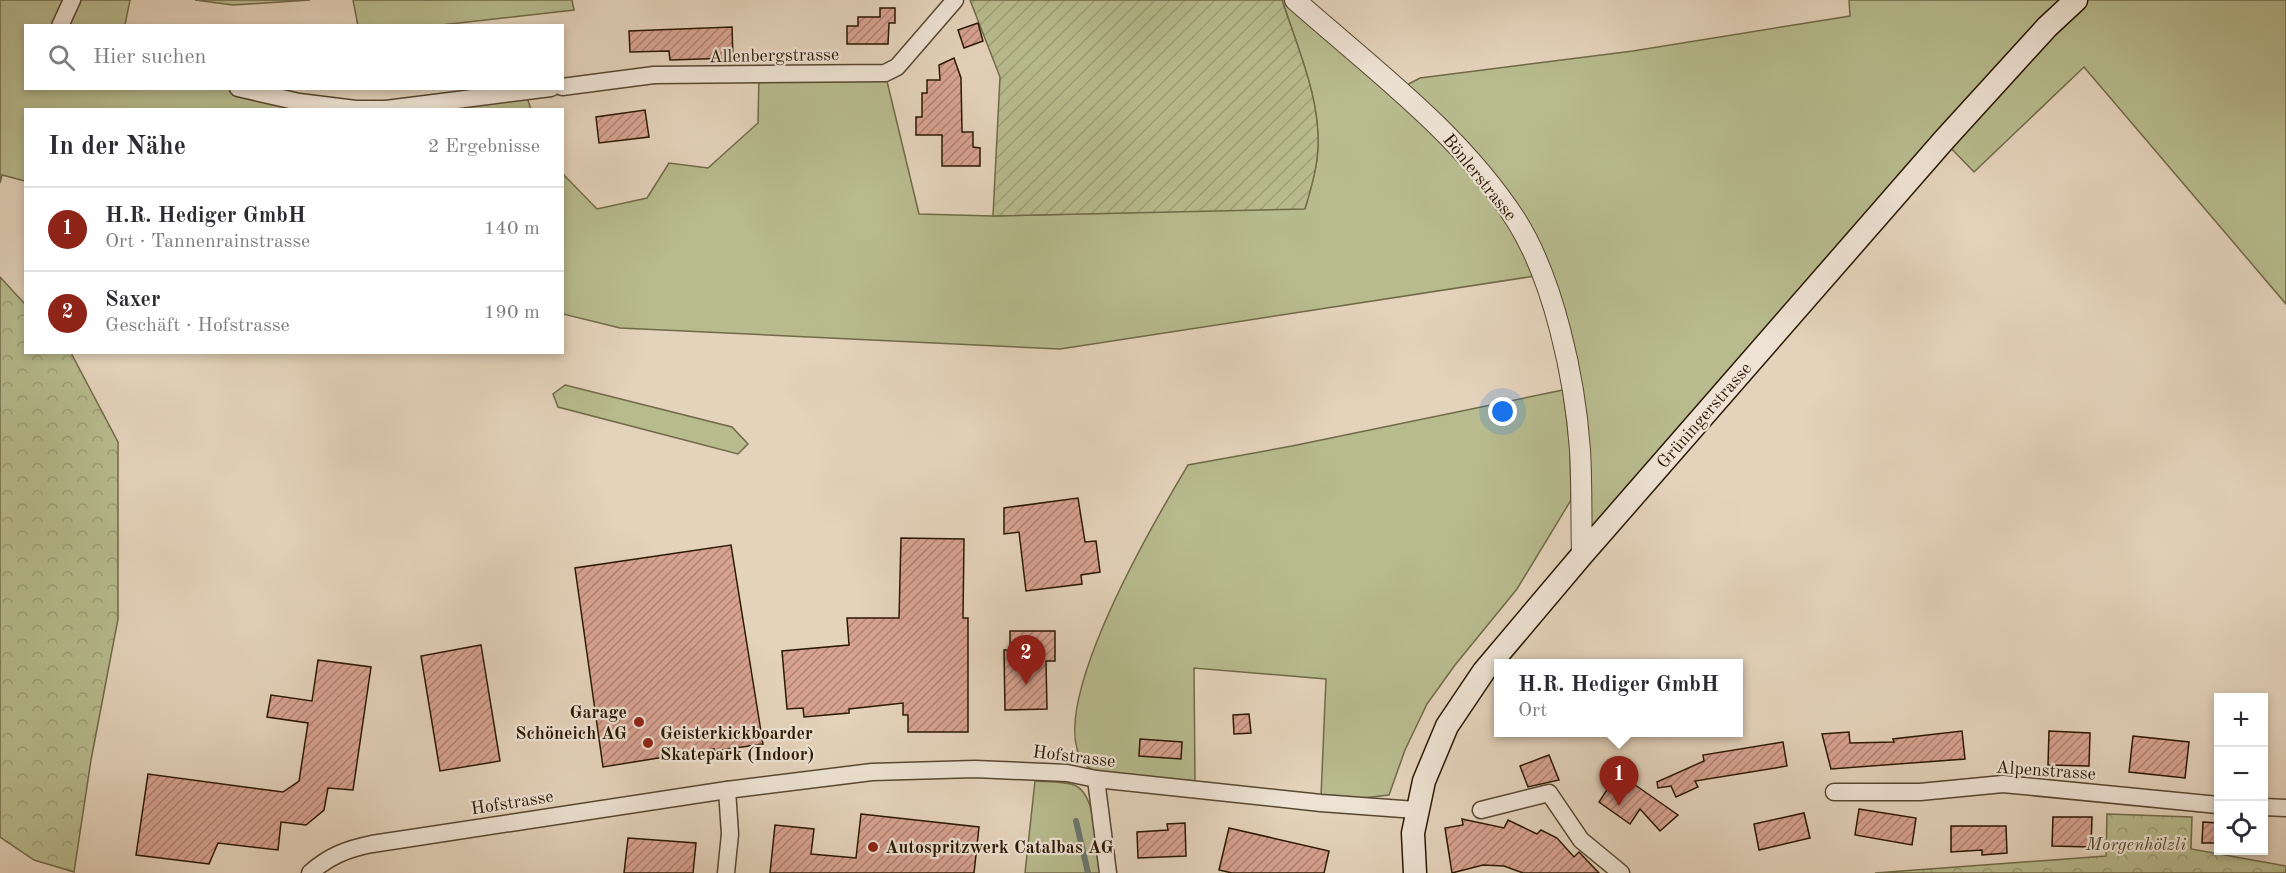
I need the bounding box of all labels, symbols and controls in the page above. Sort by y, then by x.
search box [24,24,564,90]
icon: search [45,41,78,74]
text: Hier suchen [93,46,206,68]
street label: Allenbergstrasse [709,46,839,66]
street label: Bönlerstrasse [1439,131,1520,224]
text: In der Nähe [48,134,186,160]
text: 2 Ergebnisse [428,137,540,157]
text: H.R. Hediger GmbH [105,205,306,227]
text: 1 [62,219,73,239]
text: 140 m [484,219,540,239]
text: Ort · Tannenrainstrasse [105,232,310,252]
text: Saxer [105,289,160,311]
text: 2 [62,303,73,323]
text: 190 m [484,303,540,323]
text: Geschäft · Hofstrasse [105,316,290,336]
street label: Grüningerstrasse [1654,359,1755,472]
your location [1488,397,1517,426]
pin: 2 [1006,636,1046,685]
popup [1494,659,1743,737]
text: H.R. Hediger GmbH [1518,674,1719,696]
map controls [2214,693,2268,855]
button: + [2214,693,2268,747]
text: Ort [1518,701,1547,721]
place label: Garage Schöneich AG [515,704,627,743]
marker: Garage Schöneich AG [632,715,646,729]
place label: Geisterkickboarder Skatepark (Indoor) [660,725,814,764]
marker: Geisterkickboarder Skatepark (Indoor) [641,736,655,750]
street label: Hofstrasse [1031,743,1116,771]
button: − [2214,747,2268,801]
pin: 1 [1600,756,1638,806]
street label: Alpenstrasse [1995,759,2097,783]
street label: Hofstrasse [470,788,555,818]
button: locate [2214,801,2268,855]
park label: Morgenhölzli [2085,836,2186,854]
place label: Autospritzwerk Catalbas AG [885,839,1113,857]
marker: Autospritzwerk Catalbas AG [866,840,880,854]

